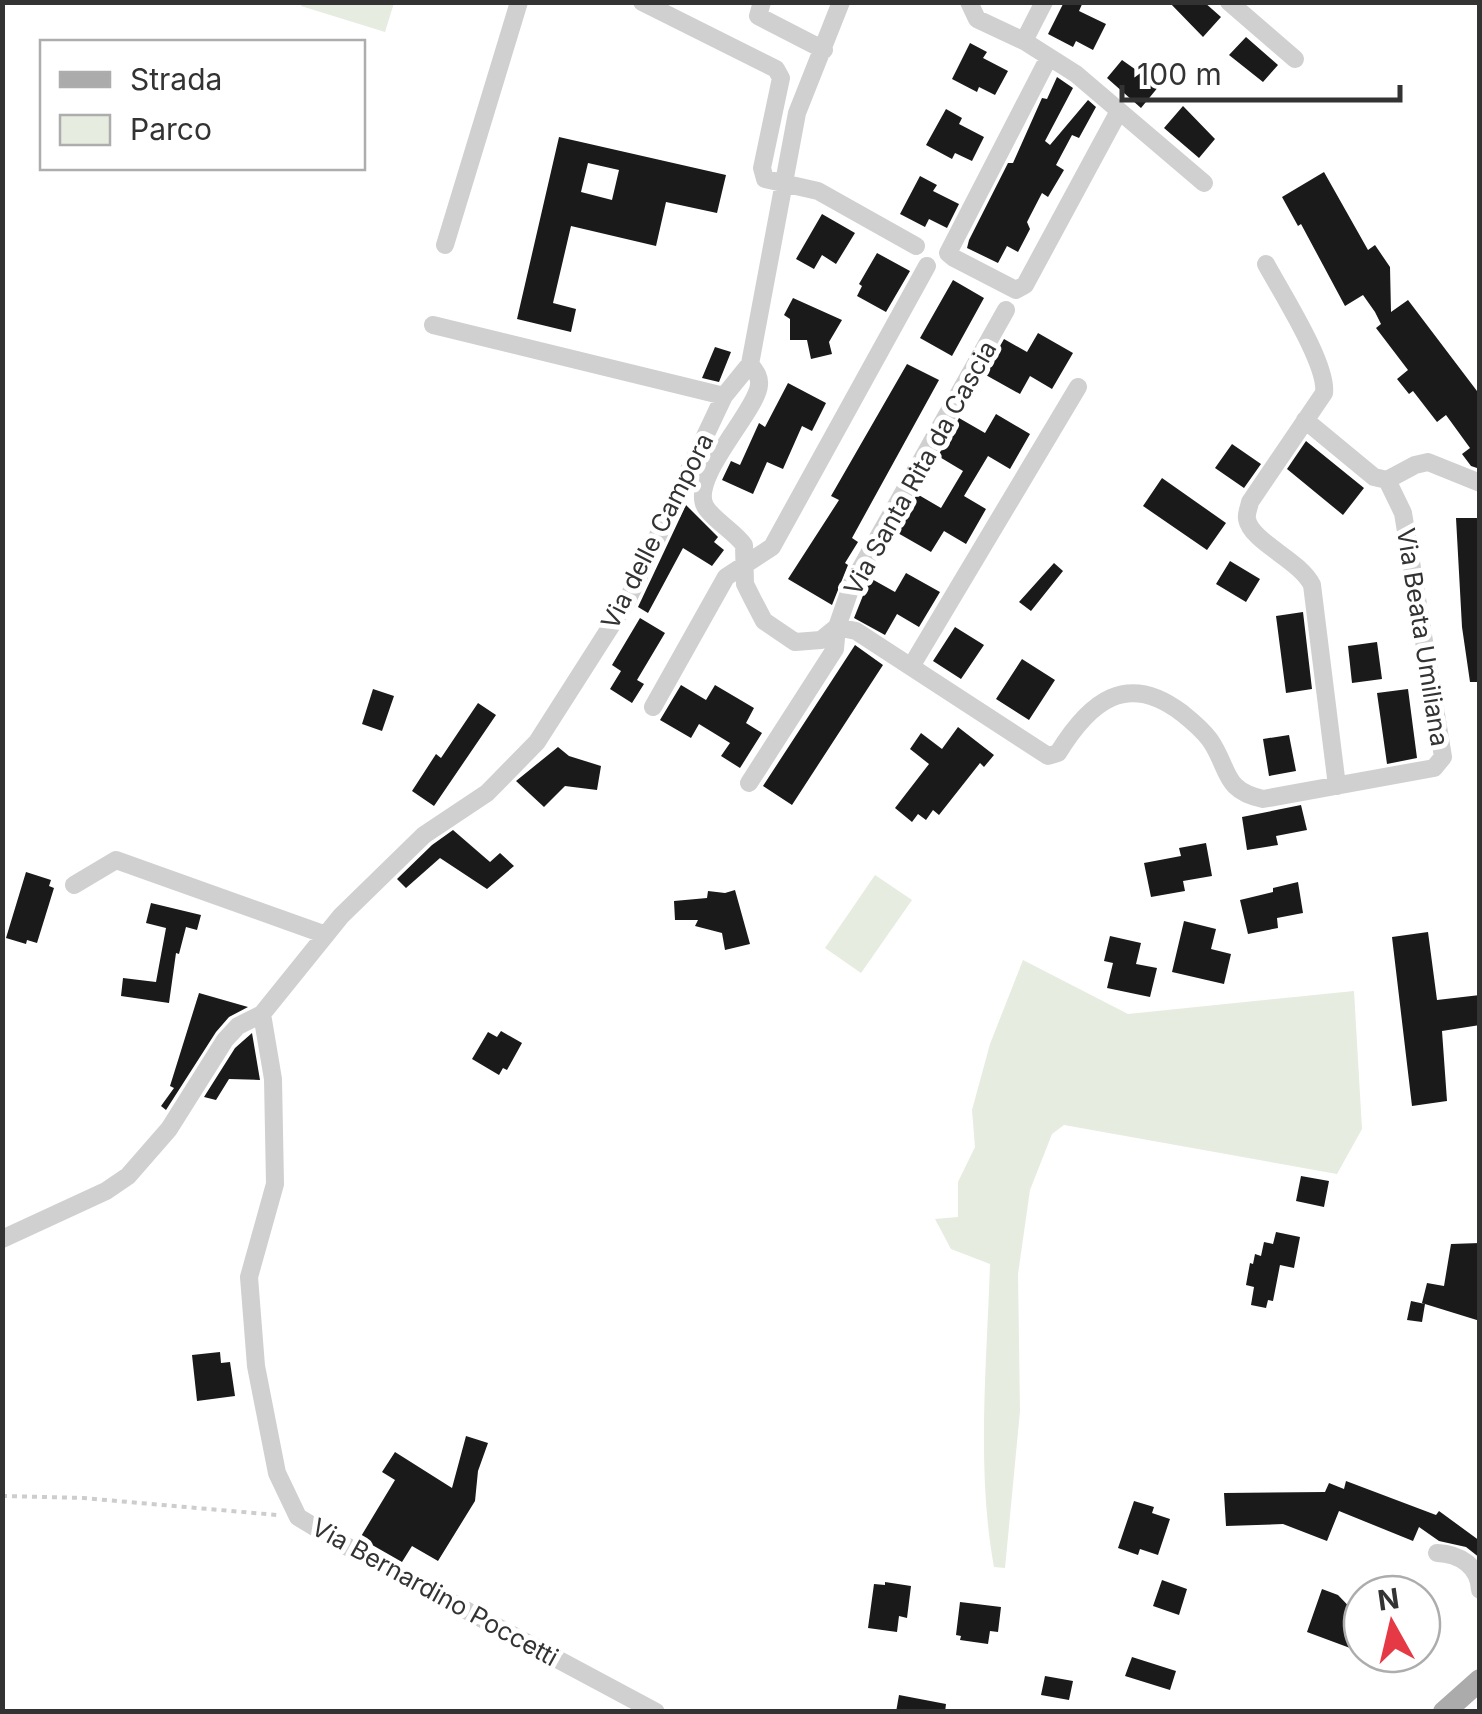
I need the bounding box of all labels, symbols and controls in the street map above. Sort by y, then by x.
legend [40,40,365,170]
scale bar [1122,40,1400,102]
text: 100 m [1137,56,1222,92]
text: Strada [130,61,222,97]
text: Parco [130,111,212,147]
street label: Via Santa Rita da Cascia [837,336,1003,600]
street label: Via delle Campora [595,428,719,634]
street label: Via Beata Umiliana [1391,526,1455,748]
street label: Via Bernardino Poccetti [307,1512,563,1672]
north arrow [1342,1574,1442,1674]
text: N [1376,1581,1401,1618]

